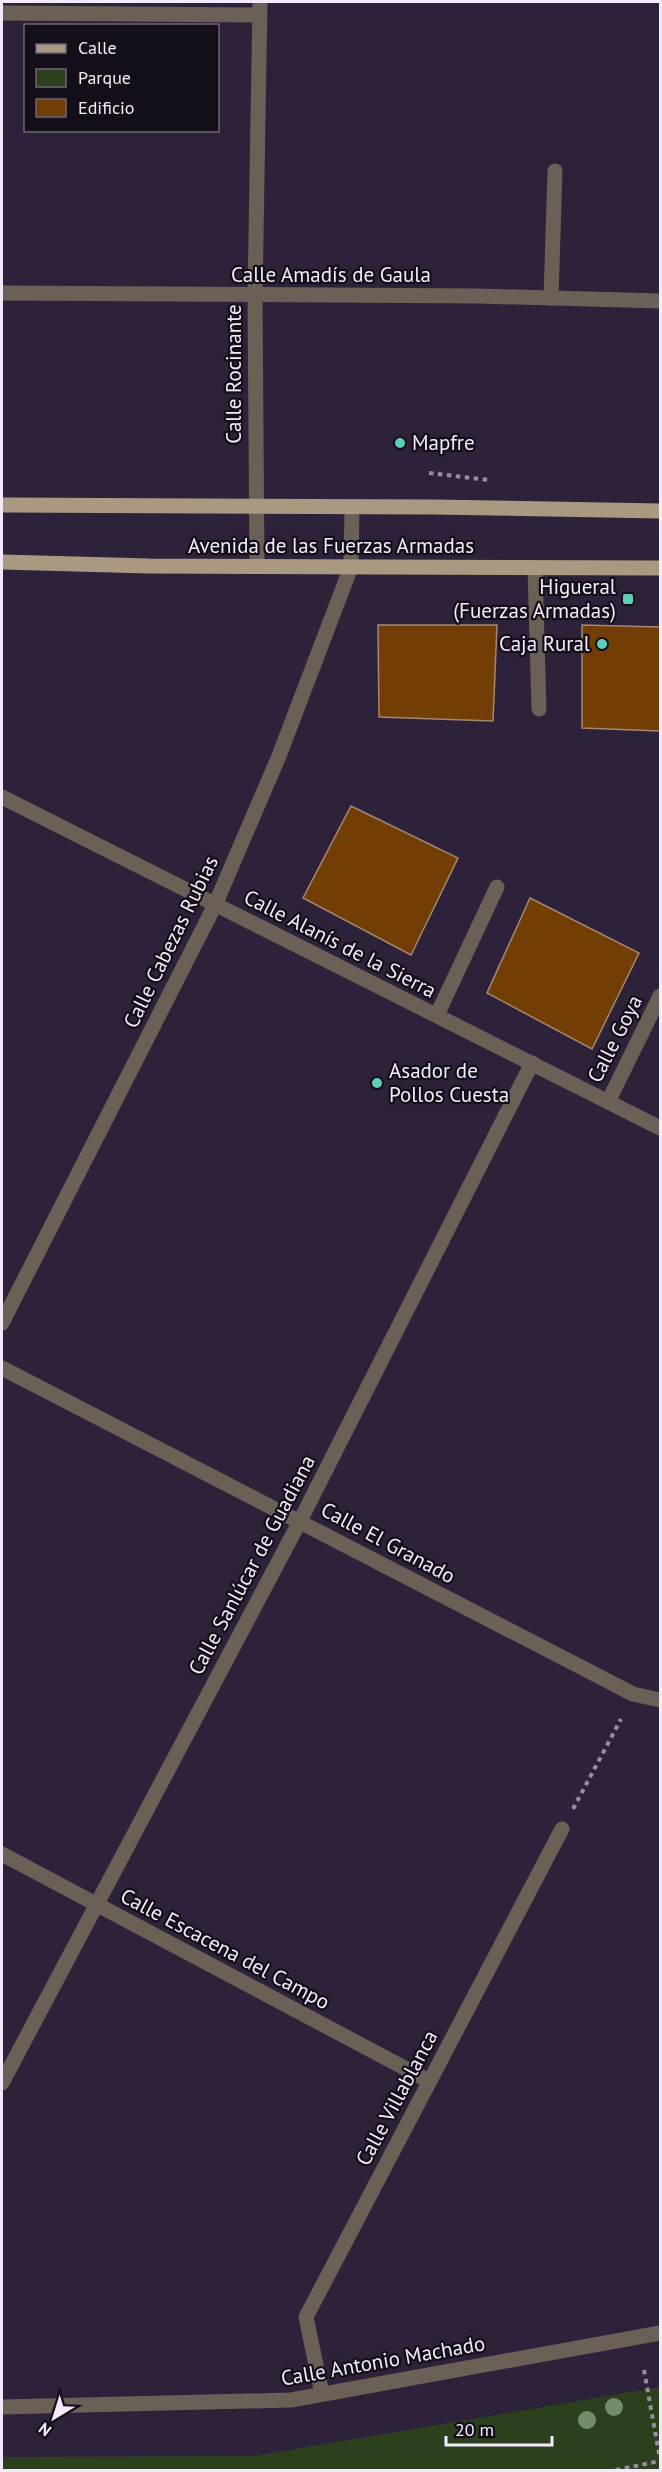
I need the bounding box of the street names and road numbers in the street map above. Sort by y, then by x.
street label: Calle Amadís de Gaula [231,261,431,288]
street label: Calle Rocinante [220,304,247,444]
street label: Avenida de las Fuerzas Armadas [188,532,474,559]
street label: Calle Cabezas Rubias [117,851,224,1032]
street label: Calle Alanís de la Sierra [240,883,441,1004]
street label: Calle Goya [581,990,648,1087]
street label: Calle Sanlúcar de Guadiana [182,1450,321,1679]
street label: Calle El Granado [316,1496,460,1589]
street label: Calle Escacena del Campo [116,1882,335,2015]
street label: Calle Villablanca [350,2025,444,2170]
street label: Calle Antonio Machado [279,2329,487,2392]

